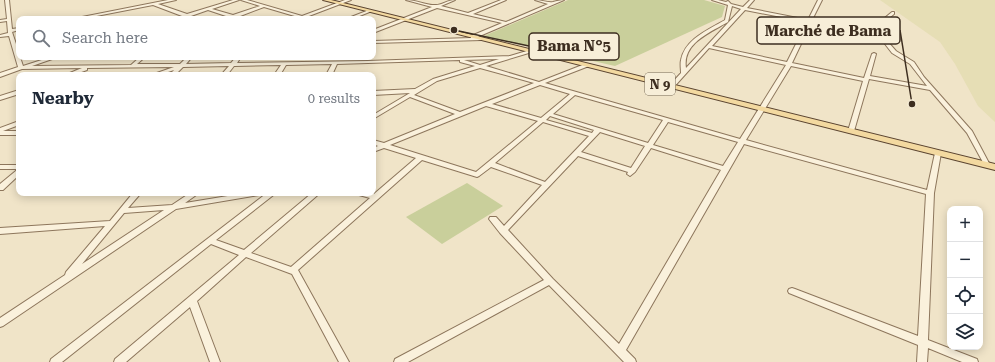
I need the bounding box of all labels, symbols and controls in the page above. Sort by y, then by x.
search box [16,16,376,60]
callout: Marché de Bama [757,17,900,44]
text: Marché de Bama [765,22,892,40]
icon: search [30,27,52,49]
text: Search here [62,29,148,47]
callout: Bama N°5 [529,33,619,60]
text: Bama N°5 [537,37,611,55]
road number: N 9 [645,73,675,95]
text: Nearby [32,88,94,108]
text: 0 results [308,91,360,106]
map controls [947,206,983,350]
button: + [947,206,983,242]
button: − [947,242,983,278]
button: locate [947,278,983,314]
button: layers [947,314,983,350]

